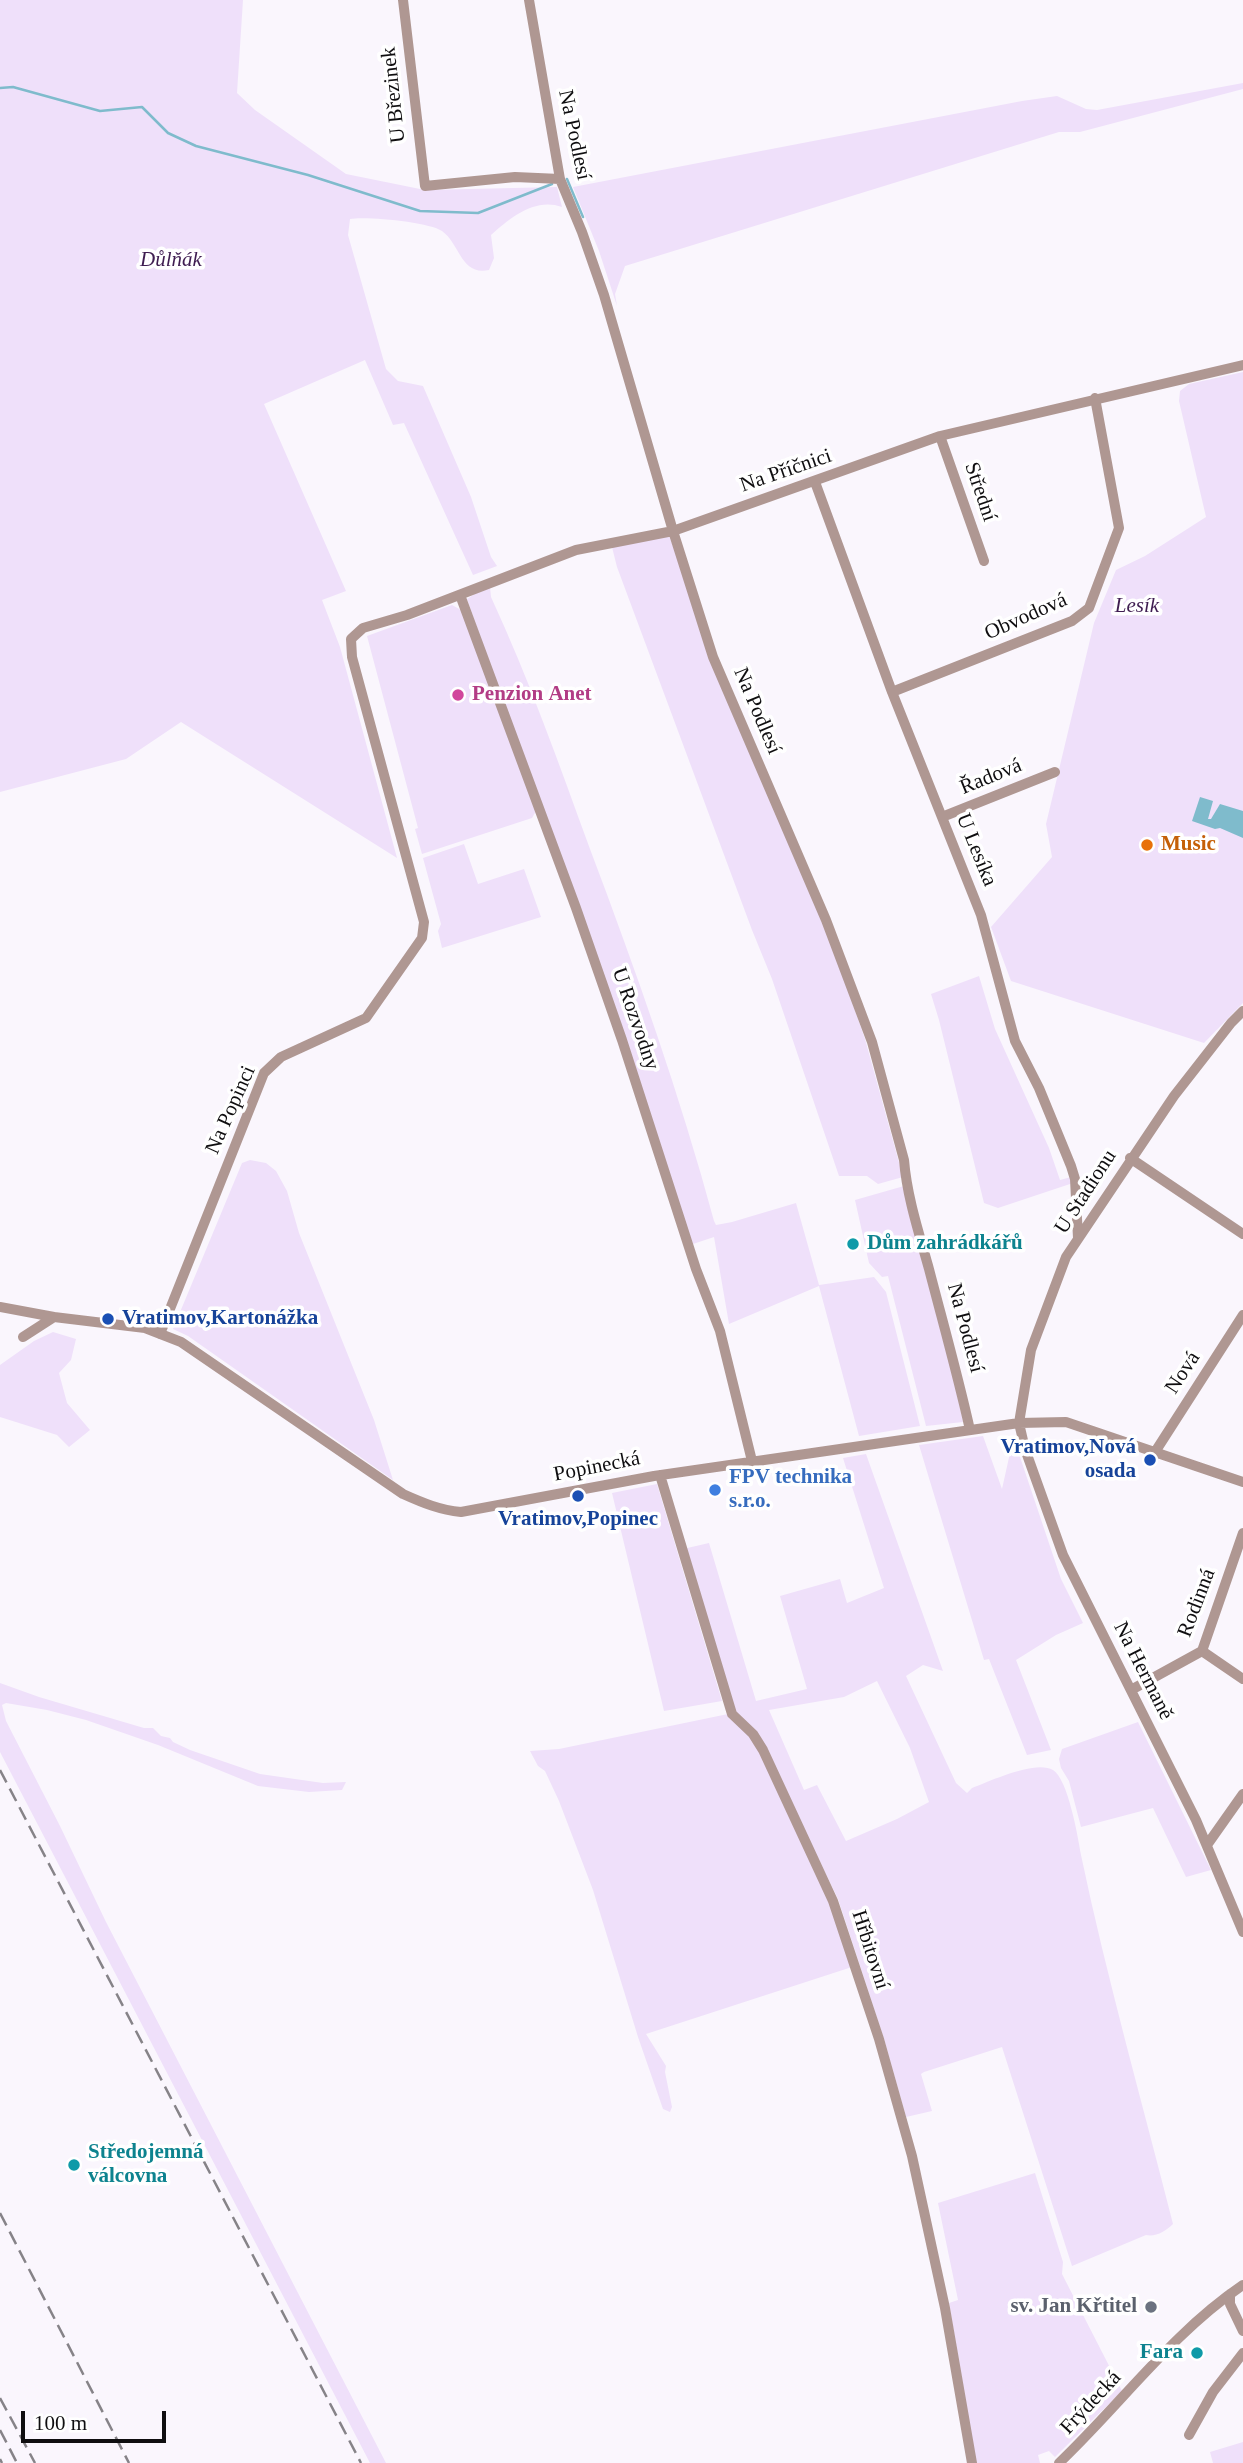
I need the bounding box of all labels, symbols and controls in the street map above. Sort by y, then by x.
street label: U Březinek [376,46,412,144]
street label: Na Podlesí [552,88,596,182]
park label: Důlňák [140,247,202,273]
street label: Na Příčnici [737,444,835,498]
street label: Střední [958,459,1002,525]
street label: Obvodová [981,588,1071,646]
park label: Lesík [1115,593,1159,619]
street label: Na Podlesí [728,664,786,758]
place label: Penzion Anet [472,682,592,708]
marker: Penzion Anet [450,687,466,703]
street label: Řadová [957,753,1025,801]
street label: U Lesíka [950,810,1002,890]
place label: Music [1161,832,1216,858]
marker: Music [1139,837,1155,853]
street label: U Rozvodny [606,964,664,1074]
street label: Na Popinci [200,1062,262,1158]
street label: U Stadionu [1050,1145,1122,1239]
place label: Dům zahrádkářů [867,1231,1023,1257]
marker: Dům zahrádkářů [845,1236,861,1252]
street label: Na Podlesí [941,1281,989,1375]
place label: Vratimov,Kartonážka [122,1306,318,1332]
marker: Vratimov,Kartonážka [100,1311,116,1327]
street label: Nová [1160,1347,1206,1399]
place label: Vratimov,Nová osada [1000,1435,1136,1485]
street label: Popinecká [552,1446,642,1488]
marker: Vratimov,Nová osada [1142,1452,1158,1468]
place label: FPV technika s.r.o. [729,1465,852,1515]
marker: FPV technika s.r.o. [707,1482,723,1498]
marker: Vratimov,Popinec [570,1488,586,1504]
place label: Vratimov,Popinec [498,1507,658,1533]
street label: Rodinná [1172,1565,1222,1641]
street label: Na Hermaně [1108,1618,1178,1724]
street label: Hřbitovní [845,1907,895,1993]
place label: Středojemná válcovna [88,2140,203,2190]
marker: Středojemná válcovna [66,2157,82,2173]
place label: sv. Jan Křtitel [1010,2294,1137,2320]
marker: sv. Jan Křtitel [1143,2299,1159,2315]
place label: Fara [1140,2340,1183,2366]
marker: Fara [1189,2345,1205,2361]
street label: Frýdecká [1055,2366,1127,2440]
scale bar [24,2396,170,2440]
text: 100 m [34,2411,87,2435]

